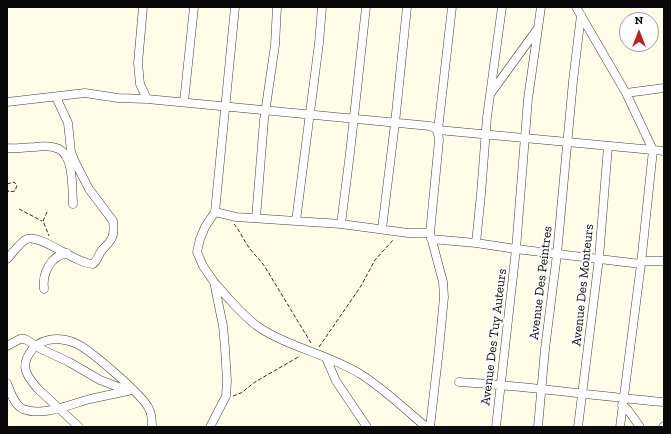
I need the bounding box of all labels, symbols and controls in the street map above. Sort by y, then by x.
north arrow [619,12,659,52]
text: N [635,14,643,27]
street label: Avenue Des Monteurs [569,223,597,347]
street label: Avenue Des Peintres [526,225,556,341]
street label: Avenue Des Tuy Auteurs [478,268,510,406]

